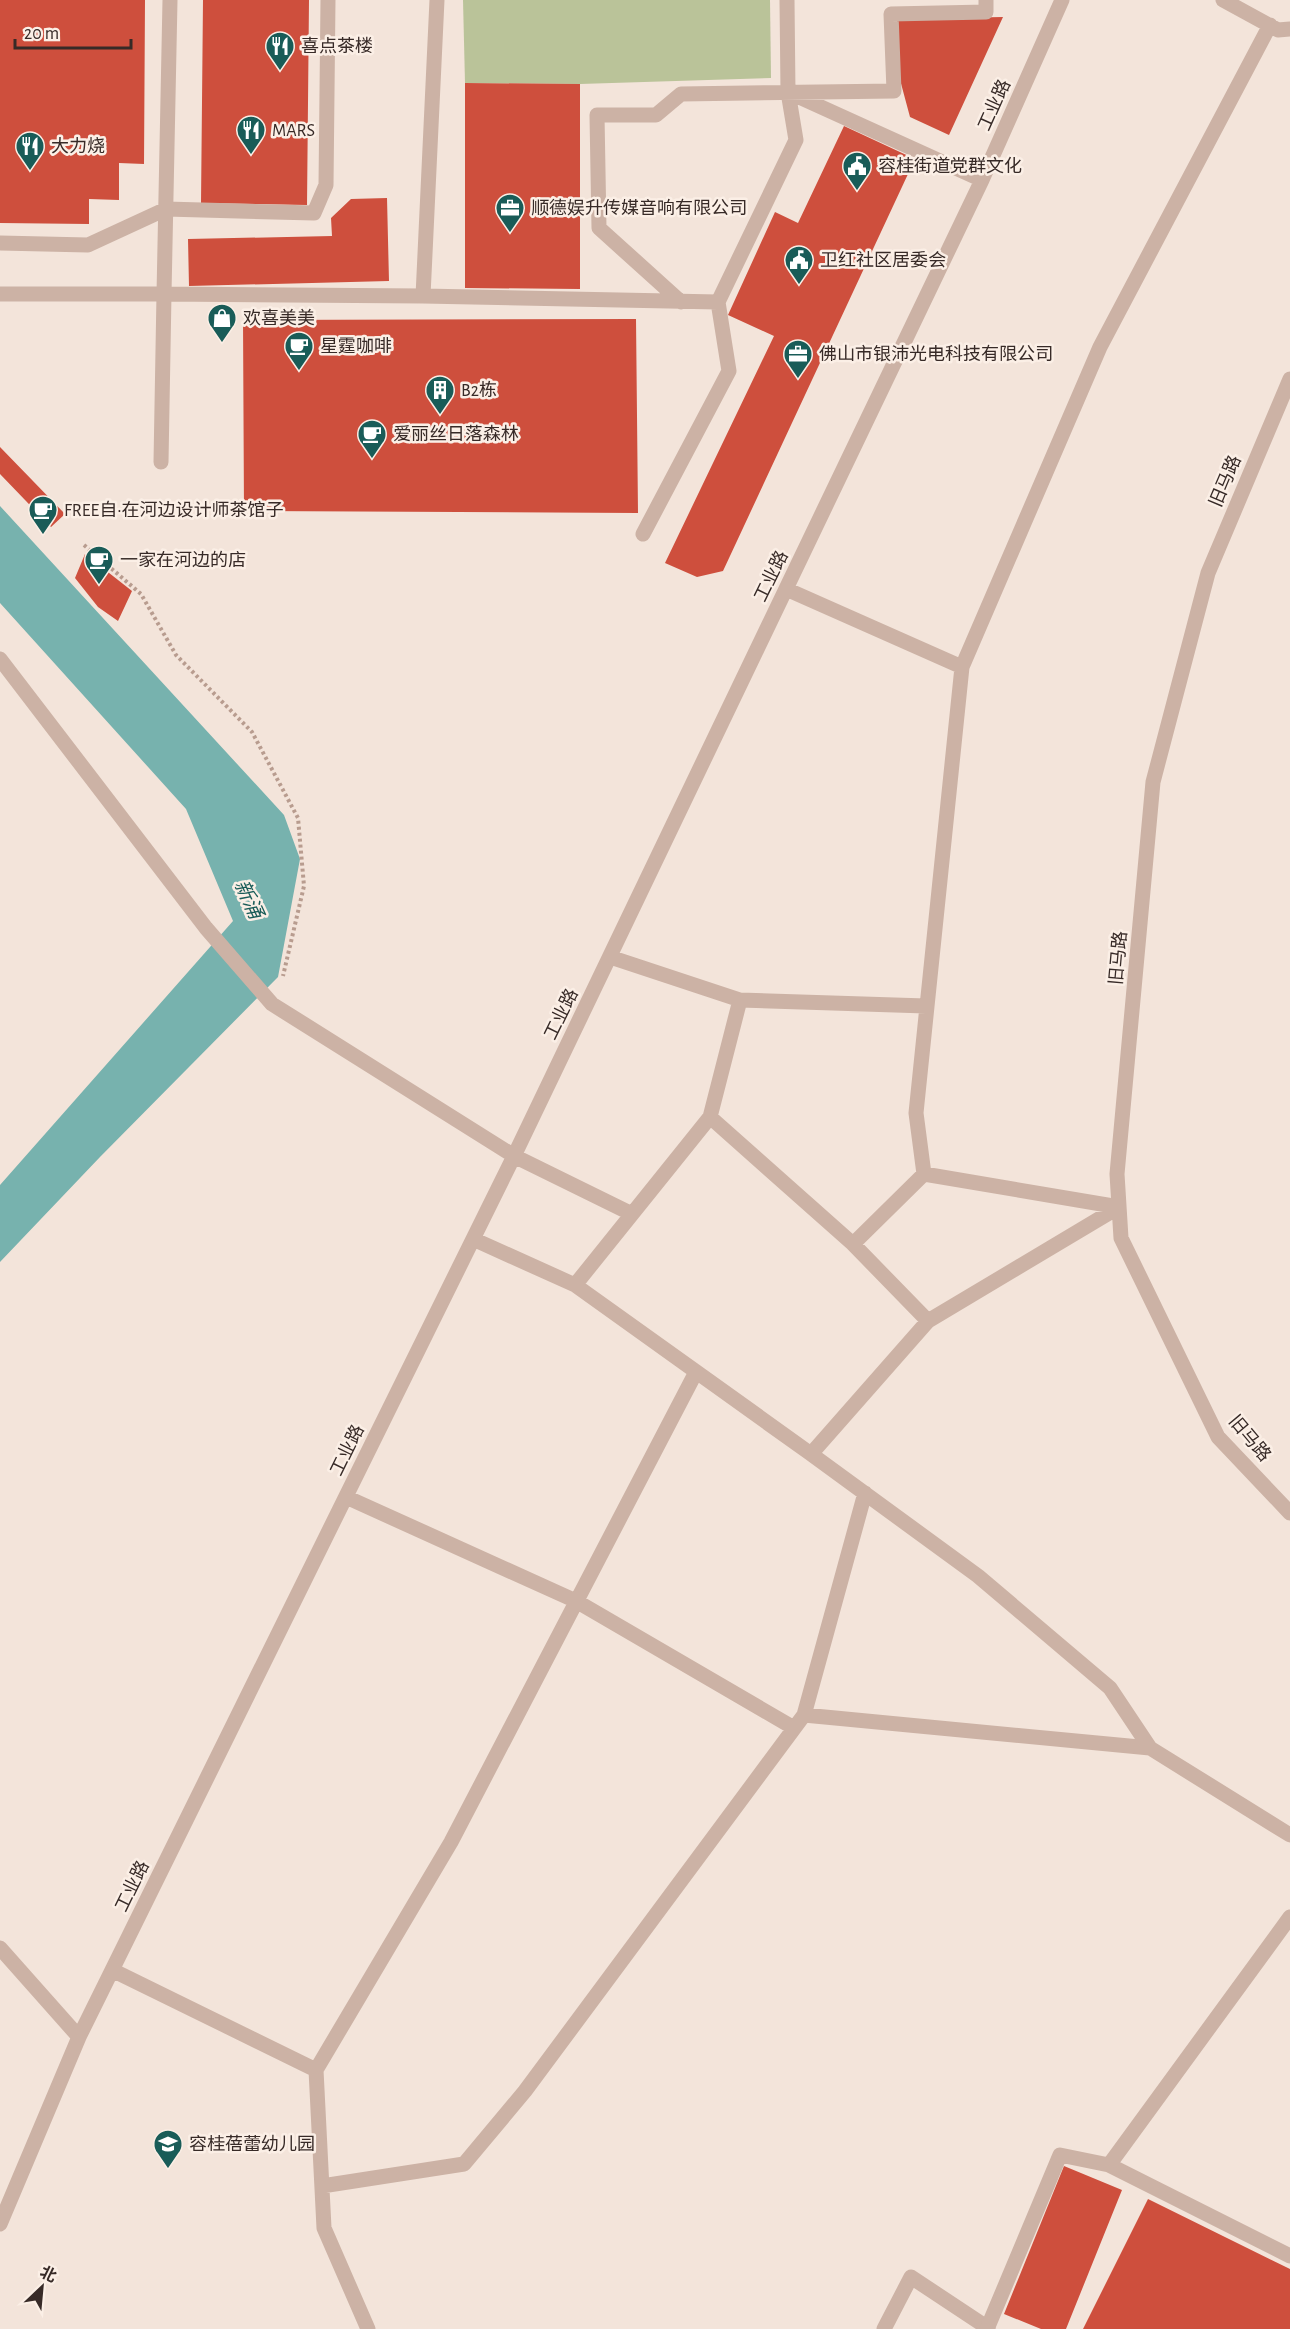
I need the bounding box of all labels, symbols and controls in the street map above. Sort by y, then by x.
scale bar [15,12,130,50]
text: 20 m [24,25,59,43]
restaurant icon: 喜点茶楼 [264,30,296,72]
place label: 喜点茶楼 [301,36,373,56]
street label: 工业路 [974,76,1014,134]
restaurant icon: MARS [235,114,267,156]
place label: MARS [272,122,315,140]
restaurant icon: 大力烧 [14,130,46,172]
place label: 大力烧 [51,136,105,156]
public building icon: 容桂街道党群文化 [841,150,873,192]
place label: 容桂街道党群文化 [878,156,1022,176]
office icon: 顺德娱升传媒音响有限公司 [494,192,526,234]
place label: 顺德娱升传媒音响有限公司 [531,198,747,218]
public building icon: 卫红社区居委会 [783,244,815,286]
place label: 卫红社区居委会 [820,250,946,270]
shop icon: 欢喜美美 [206,302,238,344]
place label: 欢喜美美 [243,308,315,328]
cafe icon: 星霆咖啡 [283,330,315,372]
place label: 星霆咖啡 [320,336,392,356]
office icon: 佛山市银沛光电科技有限公司 [782,338,814,380]
place label: 佛山市银沛光电科技有限公司 [819,344,1053,364]
building icon: B2栋 [424,374,456,416]
place label: B2栋 [461,380,497,400]
cafe icon: 爱丽丝日落森林 [356,418,388,460]
place label: 爱丽丝日落森林 [393,424,519,444]
street label: 旧马路 [1205,452,1245,510]
cafe icon: FREE自•在河边设计师茶馆子 [27,494,59,536]
place label: FREE自•在河边设计师茶馆子 [64,500,284,520]
cafe icon: 一家在河边的店 [83,544,115,586]
street label: 工业路 [750,547,792,605]
place label: 一家在河边的店 [120,550,246,570]
water label: 新涌 [231,877,267,924]
street label: 旧马路 [1106,930,1130,986]
street label: 工业路 [540,985,582,1043]
street label: 旧马路 [1225,1411,1275,1465]
street label: 工业路 [326,1421,368,1479]
street label: 工业路 [111,1857,153,1915]
school or university icon: 容桂蓓蕾幼儿园 [152,2128,184,2170]
place label: 容桂蓓蕾幼儿园 [189,2134,315,2154]
north arrow [12,2257,72,2317]
text: 北 [37,2263,59,2285]

